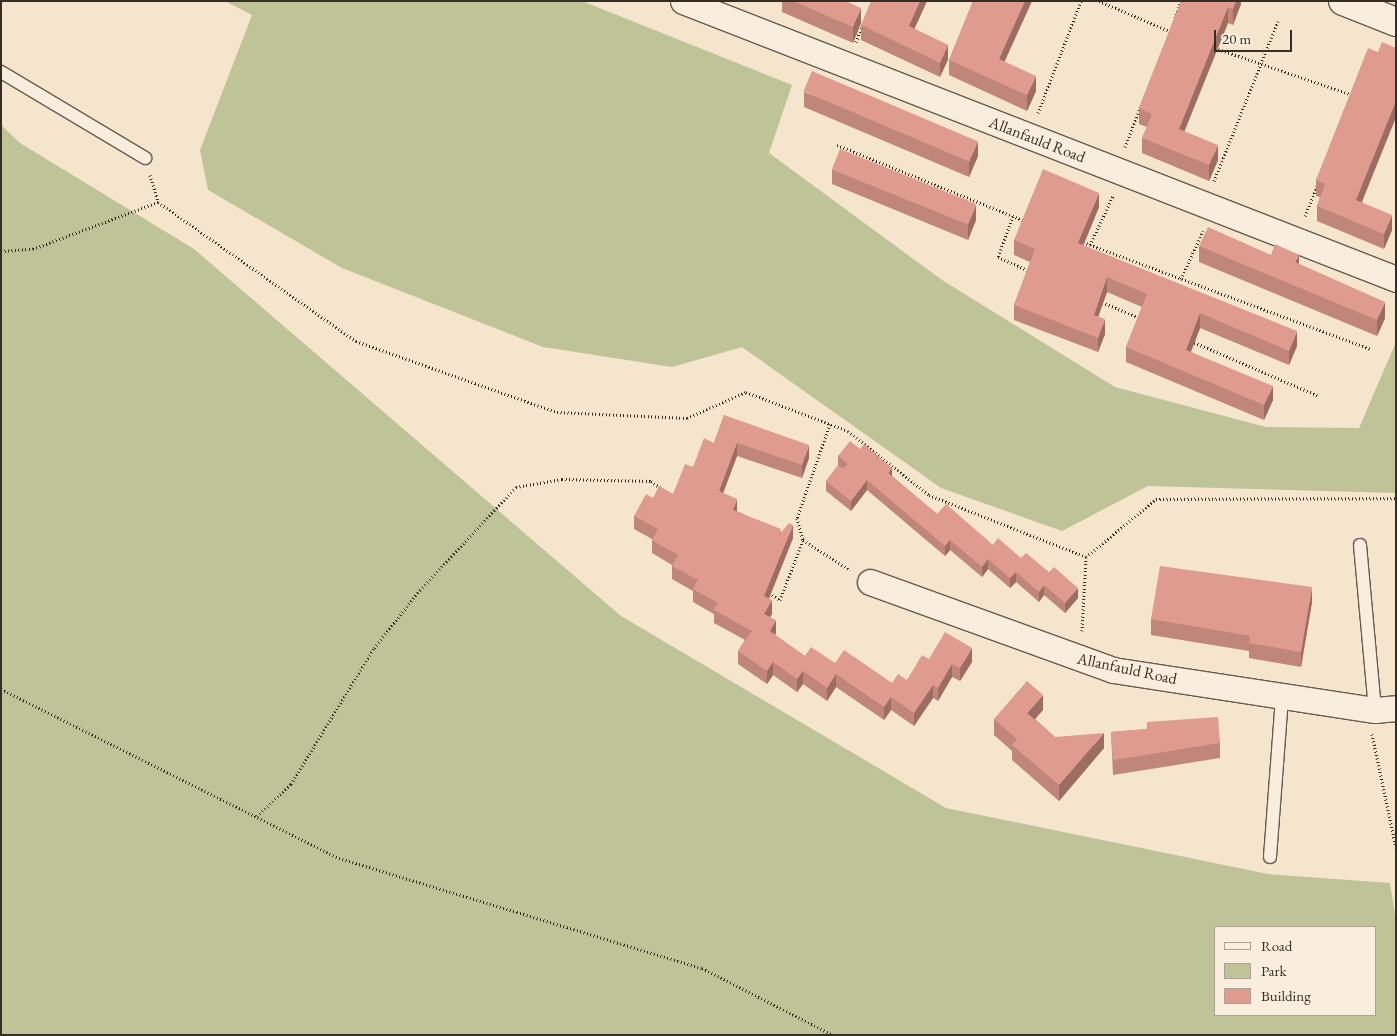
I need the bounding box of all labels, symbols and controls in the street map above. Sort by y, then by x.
scale bar [1217,20,1294,52]
text: 20 m [1222,29,1251,48]
street label: Allanfauld Road [986,113,1088,167]
street label: Allanfauld Road [1075,649,1179,689]
legend [1214,926,1377,1016]
text: Road [1261,936,1292,955]
text: Park [1261,961,1287,980]
text: Building [1261,986,1311,1005]

